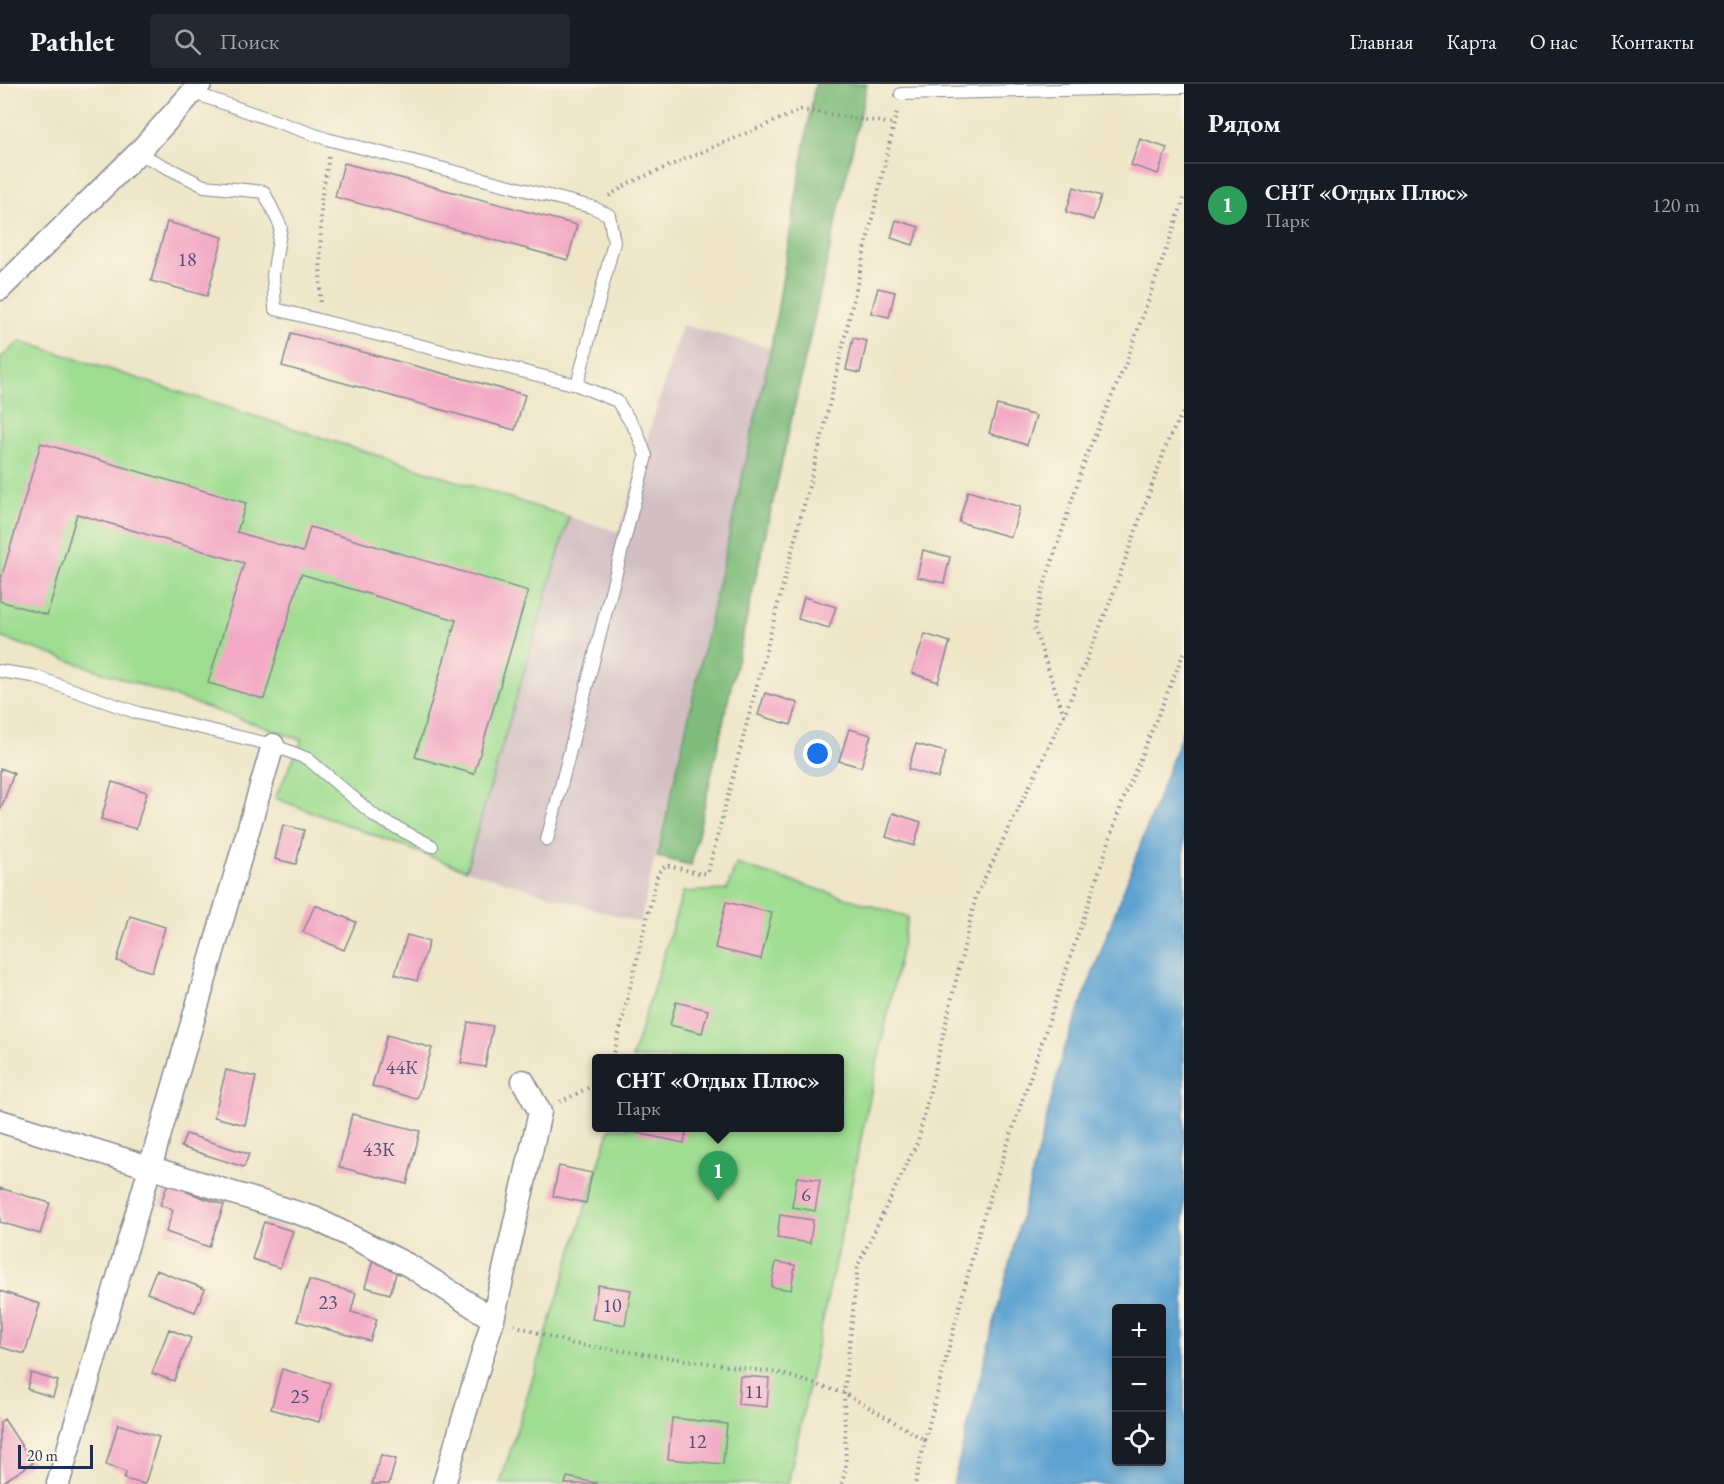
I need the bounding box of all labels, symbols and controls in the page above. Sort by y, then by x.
search box [150,14,570,68]
text: Pathlet [30,23,114,59]
icon: search [171,25,204,58]
text: Поиск [219,27,279,56]
text: Главная [1349,28,1413,55]
text: Карта [1446,28,1497,55]
text: О нас [1530,28,1578,55]
text: Контакты [1611,28,1694,55]
text: Рядом [1208,106,1281,140]
text: СНТ «Отдых Плюс» [1265,178,1469,207]
text: 1 [1222,192,1233,218]
text: 120 m [1652,192,1700,218]
text: Парк [1265,207,1309,233]
house number: 18 [177,246,197,272]
your location [803,739,832,768]
house number: 44К [386,1054,419,1080]
popup [592,1054,844,1132]
text: СНТ «Отдых Плюс» [616,1066,820,1095]
text: Парк [616,1095,661,1121]
house number: 43К [363,1136,396,1162]
pin: 1 [698,1152,738,1201]
house number: 6 [801,1181,811,1207]
house number: 23 [318,1289,338,1315]
house number: 10 [602,1292,622,1318]
map controls [1112,1304,1166,1466]
button: + [1112,1304,1166,1358]
button: − [1112,1358,1166,1412]
house number: 11 [744,1378,764,1404]
house number: 25 [290,1383,310,1409]
button: locate [1112,1412,1166,1466]
house number: 12 [687,1428,707,1454]
scale bar [18,1442,93,1470]
text: 20 m [27,1445,58,1466]

